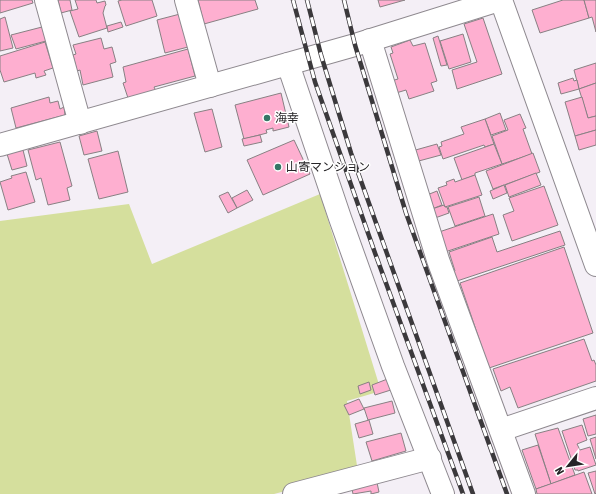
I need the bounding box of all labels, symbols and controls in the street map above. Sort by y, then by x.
place label: 海幸 [275,111,299,125]
marker: 海幸 [262,113,272,123]
place label: 山寄マンション [286,160,370,174]
marker: 山寄マンション [273,162,283,172]
north arrow [548,446,588,486]
text: N [553,465,566,477]

